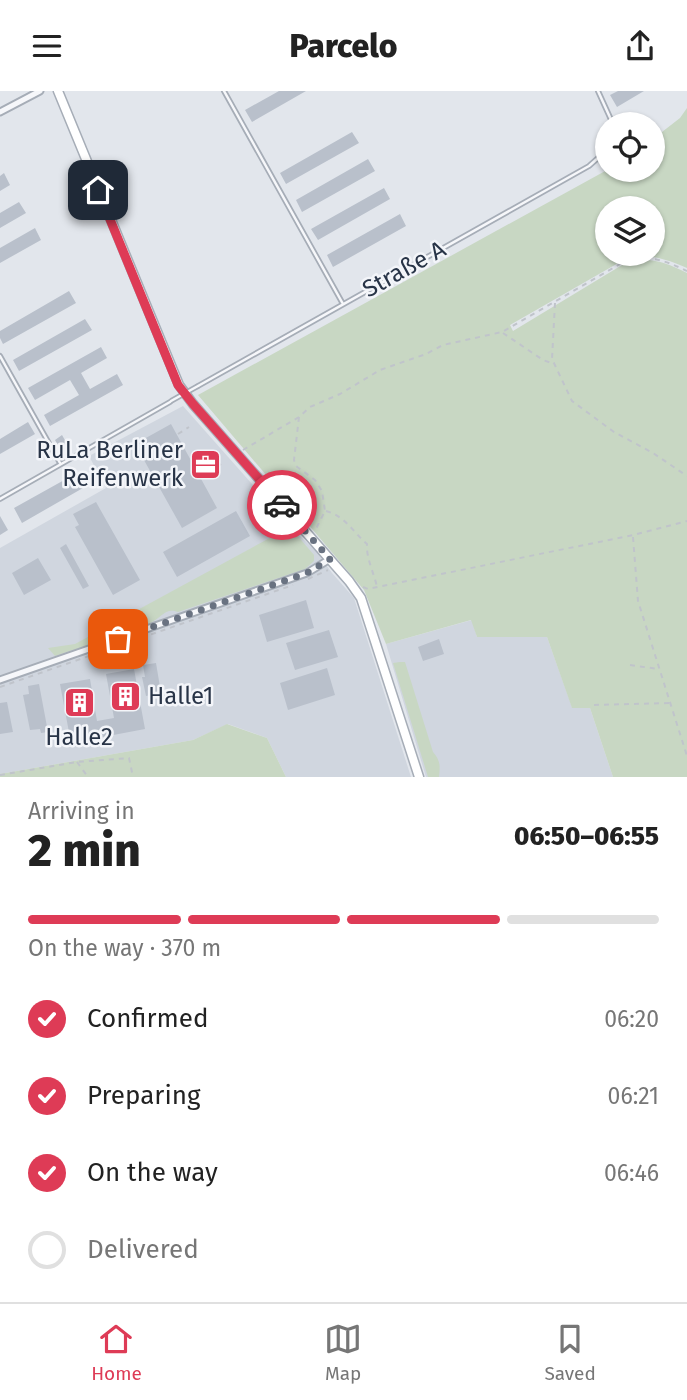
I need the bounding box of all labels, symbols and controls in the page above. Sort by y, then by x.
icon: menu [28,27,66,65]
text: Parcelo [290,27,397,65]
icon: share [621,27,659,65]
map controls [595,112,665,266]
button: locate [595,112,665,182]
pin [68,160,128,220]
icon: home [79,171,117,209]
button: layers [595,196,665,266]
street label: Straße A [358,235,451,303]
place label: RuLa Berliner Reifenwerk [36,436,184,492]
office icon: RuLa Berliner Reifenwerk [189,447,223,481]
courier [247,470,317,540]
icon: car [263,486,301,524]
pin [88,609,148,669]
icon: bag [99,620,137,658]
building icon: Halle1 [108,679,142,713]
place label: Halle1 [148,682,213,710]
building icon: Halle2 [62,686,96,720]
place label: Halle2 [45,723,113,751]
text: Arriving in [28,797,135,825]
text: 06:50–06:55 [514,821,659,852]
text: 2 min [28,823,141,878]
text: On the way · 370 m [28,934,221,962]
icon: check [28,1000,66,1038]
text: Confirmed [87,1003,208,1034]
text: 06:20 [604,1005,659,1033]
icon: check [28,1077,66,1115]
text: Preparing [87,1080,200,1111]
text: 06:21 [608,1082,659,1110]
icon: check [28,1154,66,1192]
text: On the way [87,1157,218,1188]
text: 06:46 [604,1159,659,1187]
text: Delivered [87,1234,199,1265]
tab: Home [91,1320,142,1385]
tab: Map [324,1320,362,1385]
tab: Saved [544,1320,596,1385]

